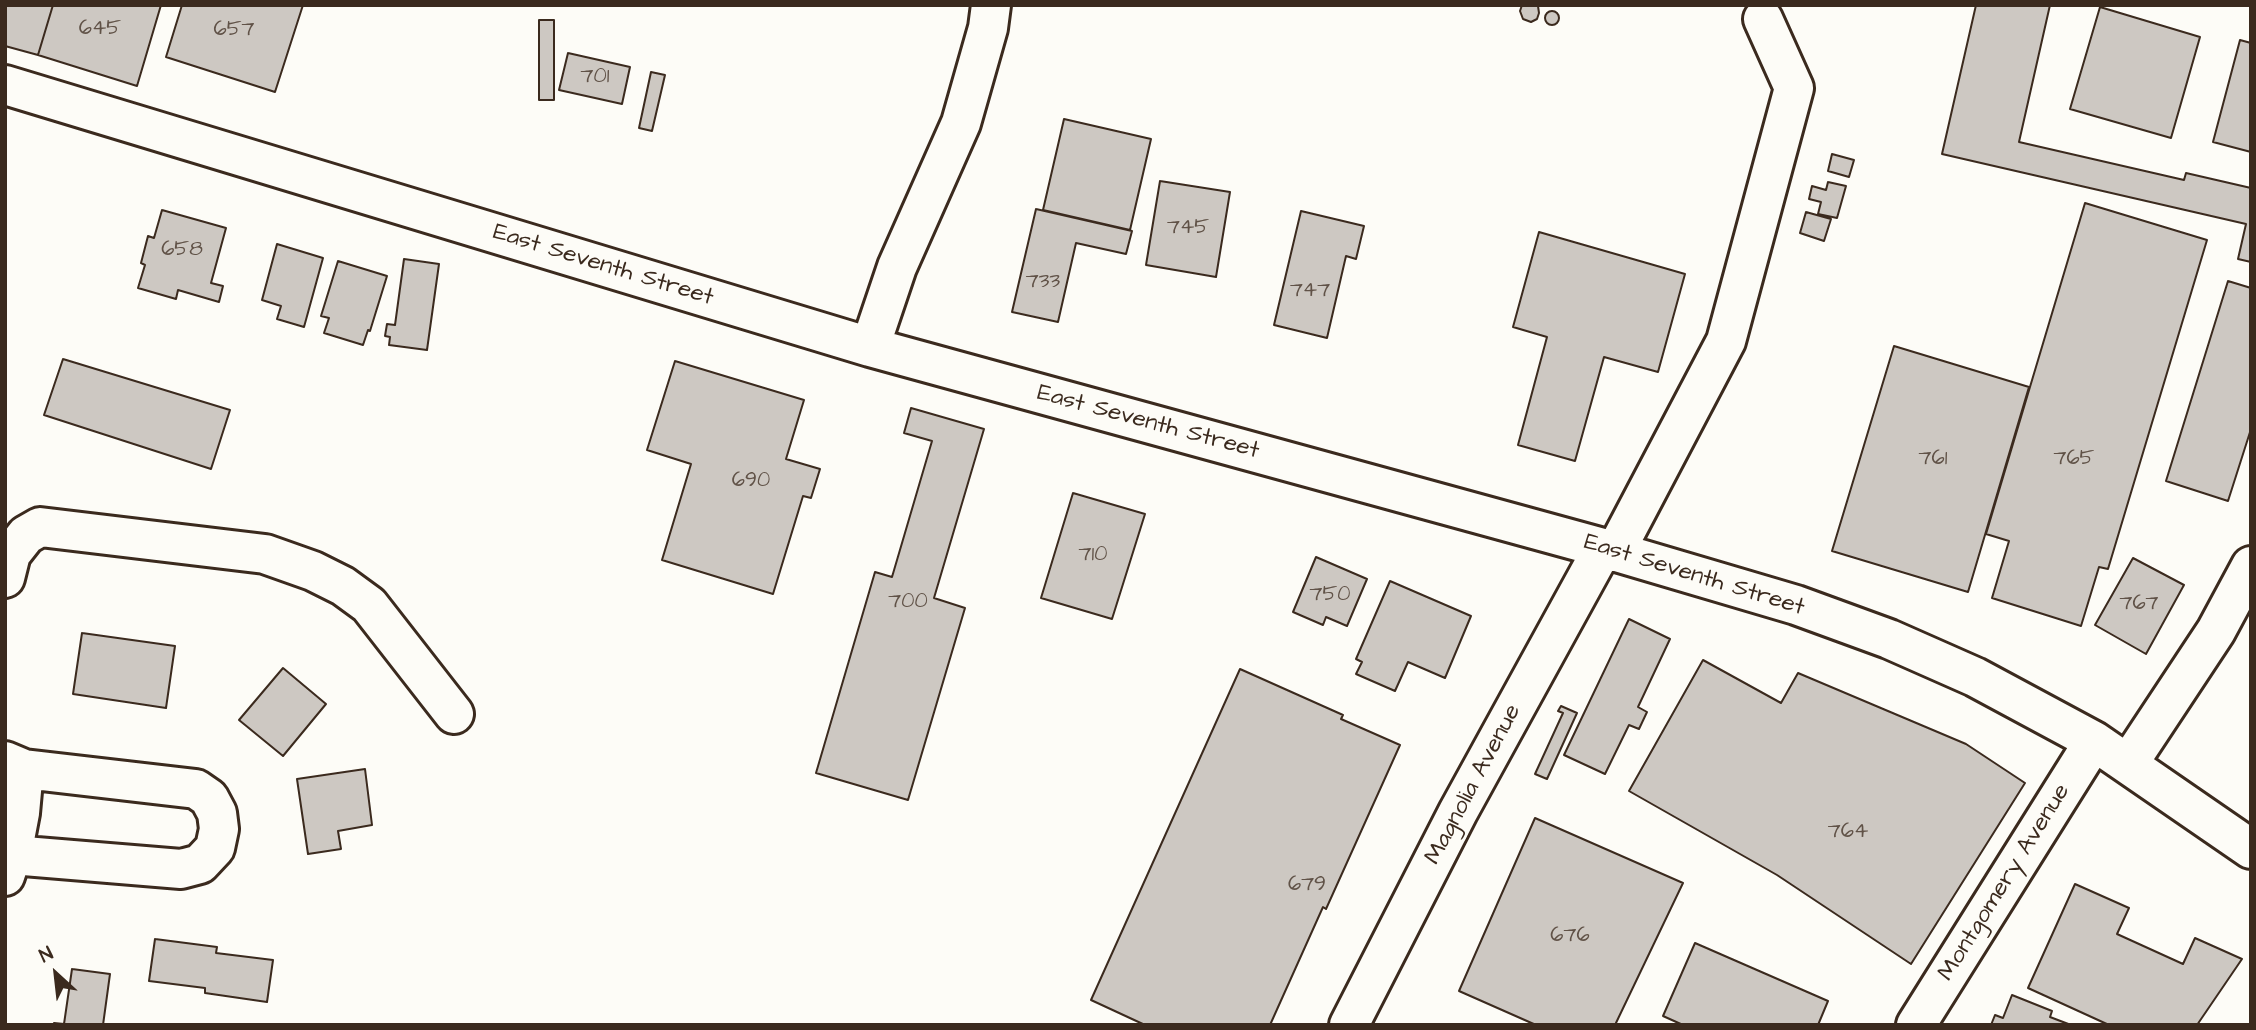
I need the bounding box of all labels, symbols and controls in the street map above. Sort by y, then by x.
house number: 645 [79,17,121,43]
house number: 657 [214,18,254,44]
house number: 701 [581,65,609,91]
house number: 745 [1167,216,1209,242]
street label: East Seventh Street [489,219,717,313]
house number: 658 [161,238,203,264]
house number: 733 [1026,270,1060,296]
house number: 747 [1290,279,1330,305]
street label: East Seventh Street [1034,379,1262,467]
house number: 761 [1919,447,1947,473]
house number: 765 [2054,447,2094,473]
house number: 690 [732,469,770,495]
street label: East Seventh Street [1580,529,1808,623]
house number: 710 [1079,543,1107,569]
house number: 750 [1309,583,1351,609]
house number: 700 [888,590,928,616]
house number: 767 [2119,592,2159,618]
street label: Magnolia Avenue [1420,700,1528,870]
street label: Montgomery Avenue [1933,779,2077,987]
house number: 764 [1828,820,1868,846]
house number: 679 [1288,873,1326,899]
house number: 676 [1550,924,1590,950]
north arrow [21,939,91,1009]
text: N [35,940,58,970]

